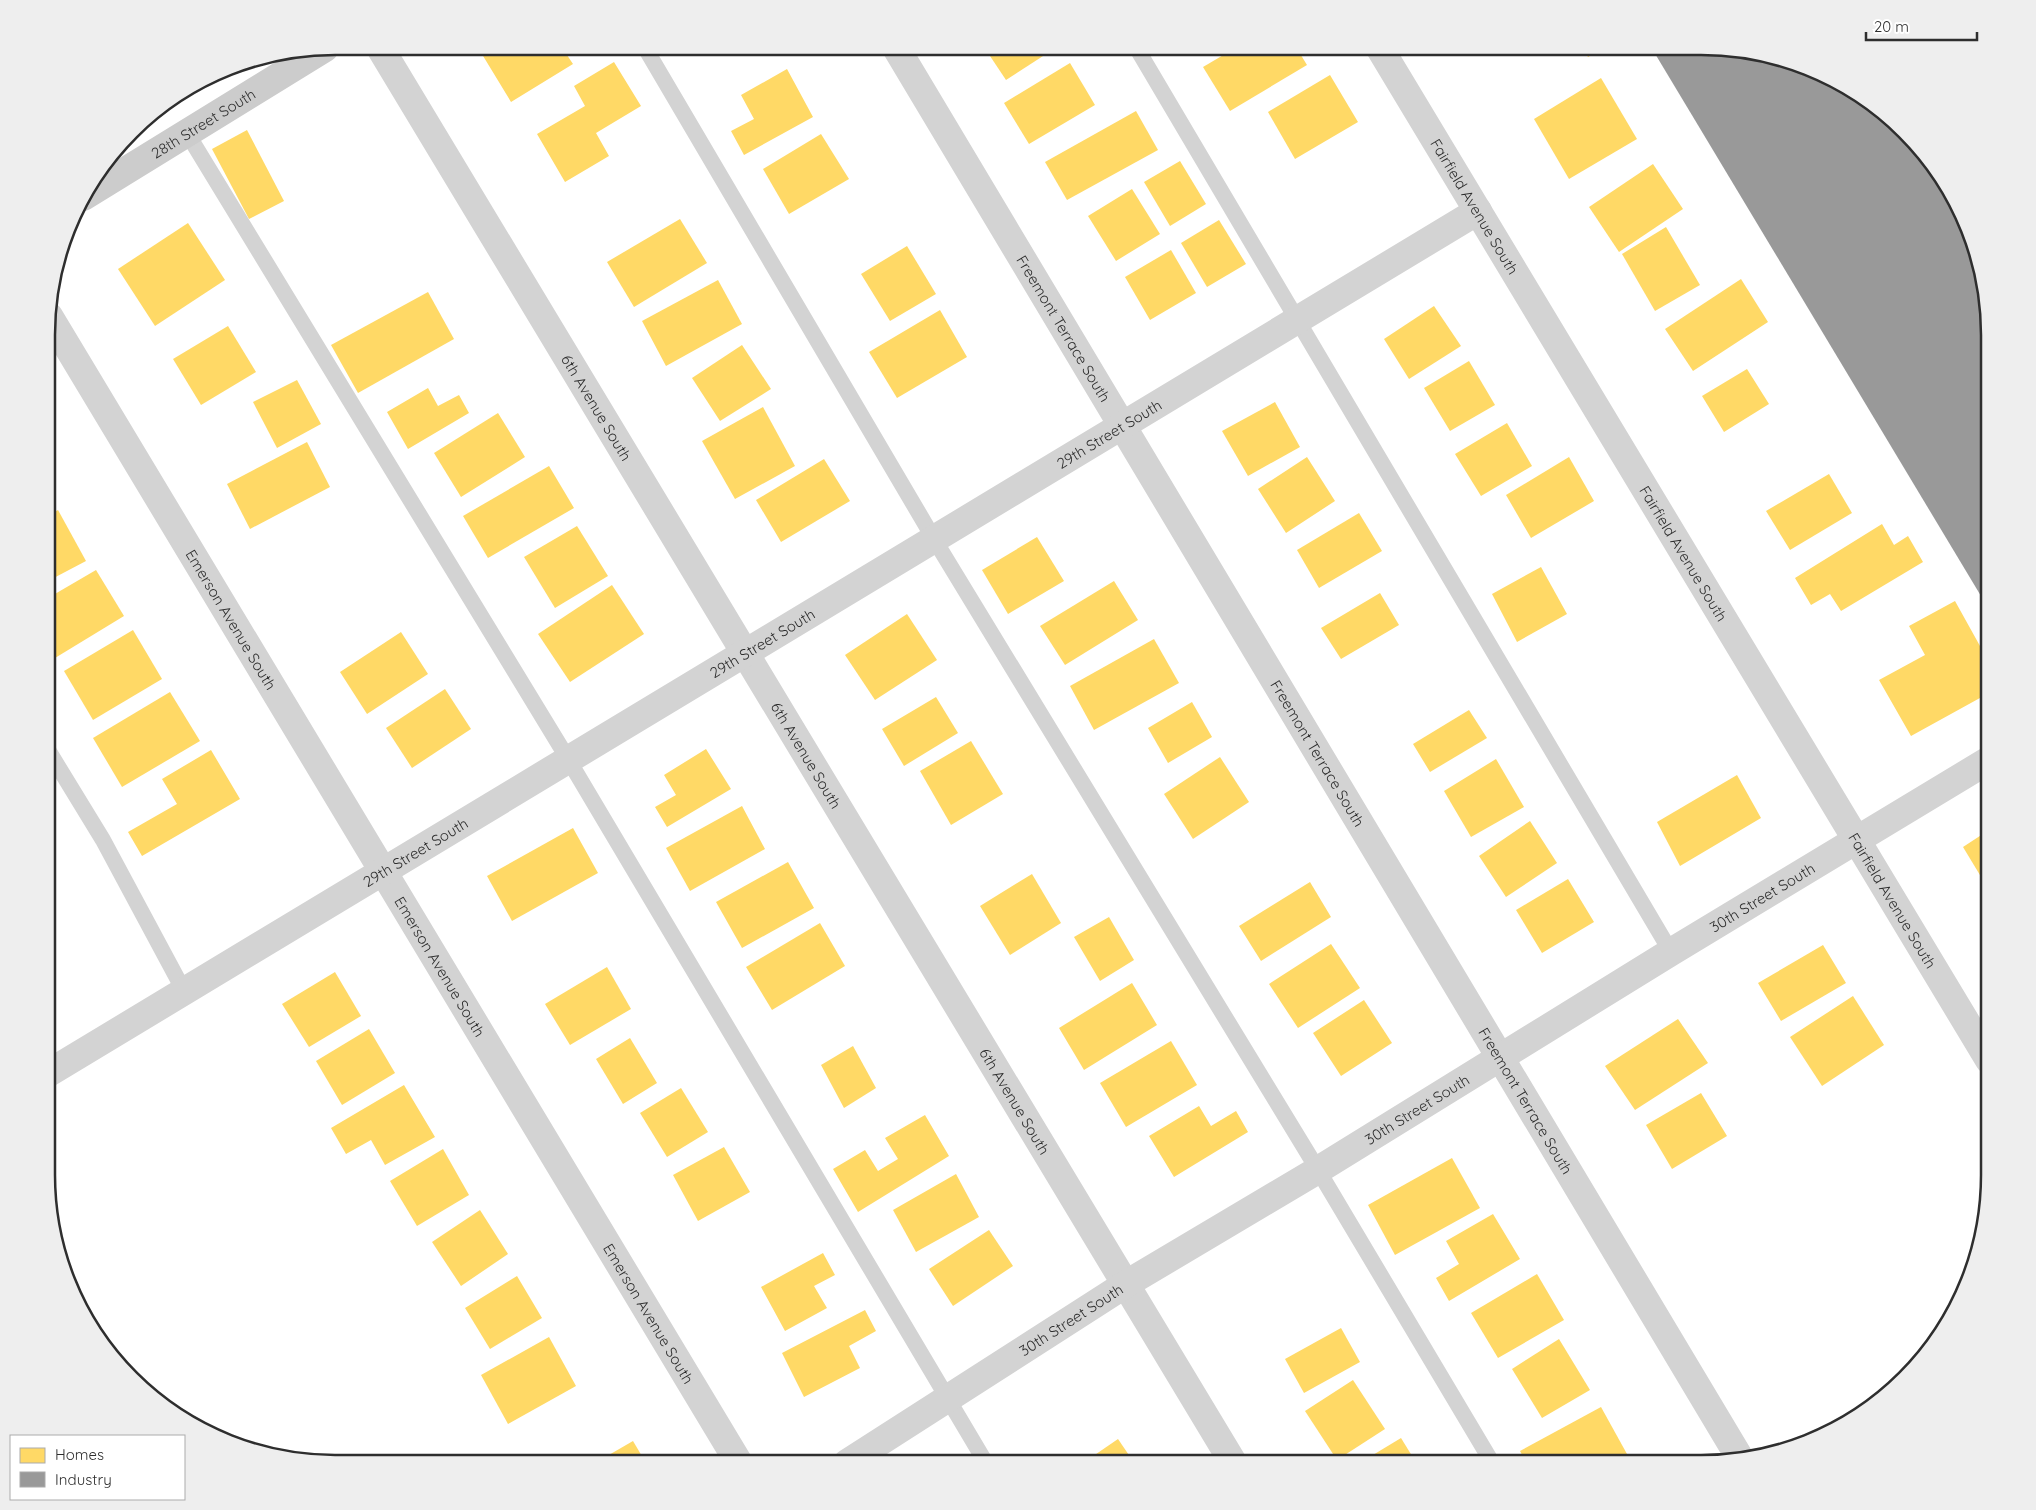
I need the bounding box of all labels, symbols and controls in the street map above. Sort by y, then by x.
scale bar [1866,10,1977,42]
text: 20 m [1874,17,1909,36]
street label: 28th Street South [147,84,259,162]
street label: Fairfield Avenue South [1427,135,1523,278]
street label: Freemont Terrace South [1013,251,1115,405]
street label: 6th Avenue South [558,351,636,464]
street label: 29th Street South [1053,395,1165,473]
street label: Fairfield Avenue South [1636,482,1732,625]
street label: Emerson Avenue South [182,546,281,693]
street label: 29th Street South [706,604,818,682]
street label: Freemont Terrace South [1267,676,1369,830]
street label: 6th Avenue South [767,698,846,812]
street label: 29th Street South [359,813,471,891]
street label: Fairfield Avenue South [1845,829,1941,972]
street label: 30th Street South [1706,858,1818,936]
street label: Emerson Avenue South [391,893,490,1040]
street label: Freemont Terrace South [1475,1024,1577,1177]
street label: 6th Avenue South [976,1044,1055,1158]
street label: 30th Street South [1361,1069,1473,1148]
street label: Emerson Avenue South [600,1240,699,1387]
street label: 30th Street South [1016,1279,1126,1360]
legend [10,1435,185,1500]
text: Homes [55,1445,104,1464]
text: Industry [55,1470,112,1489]

